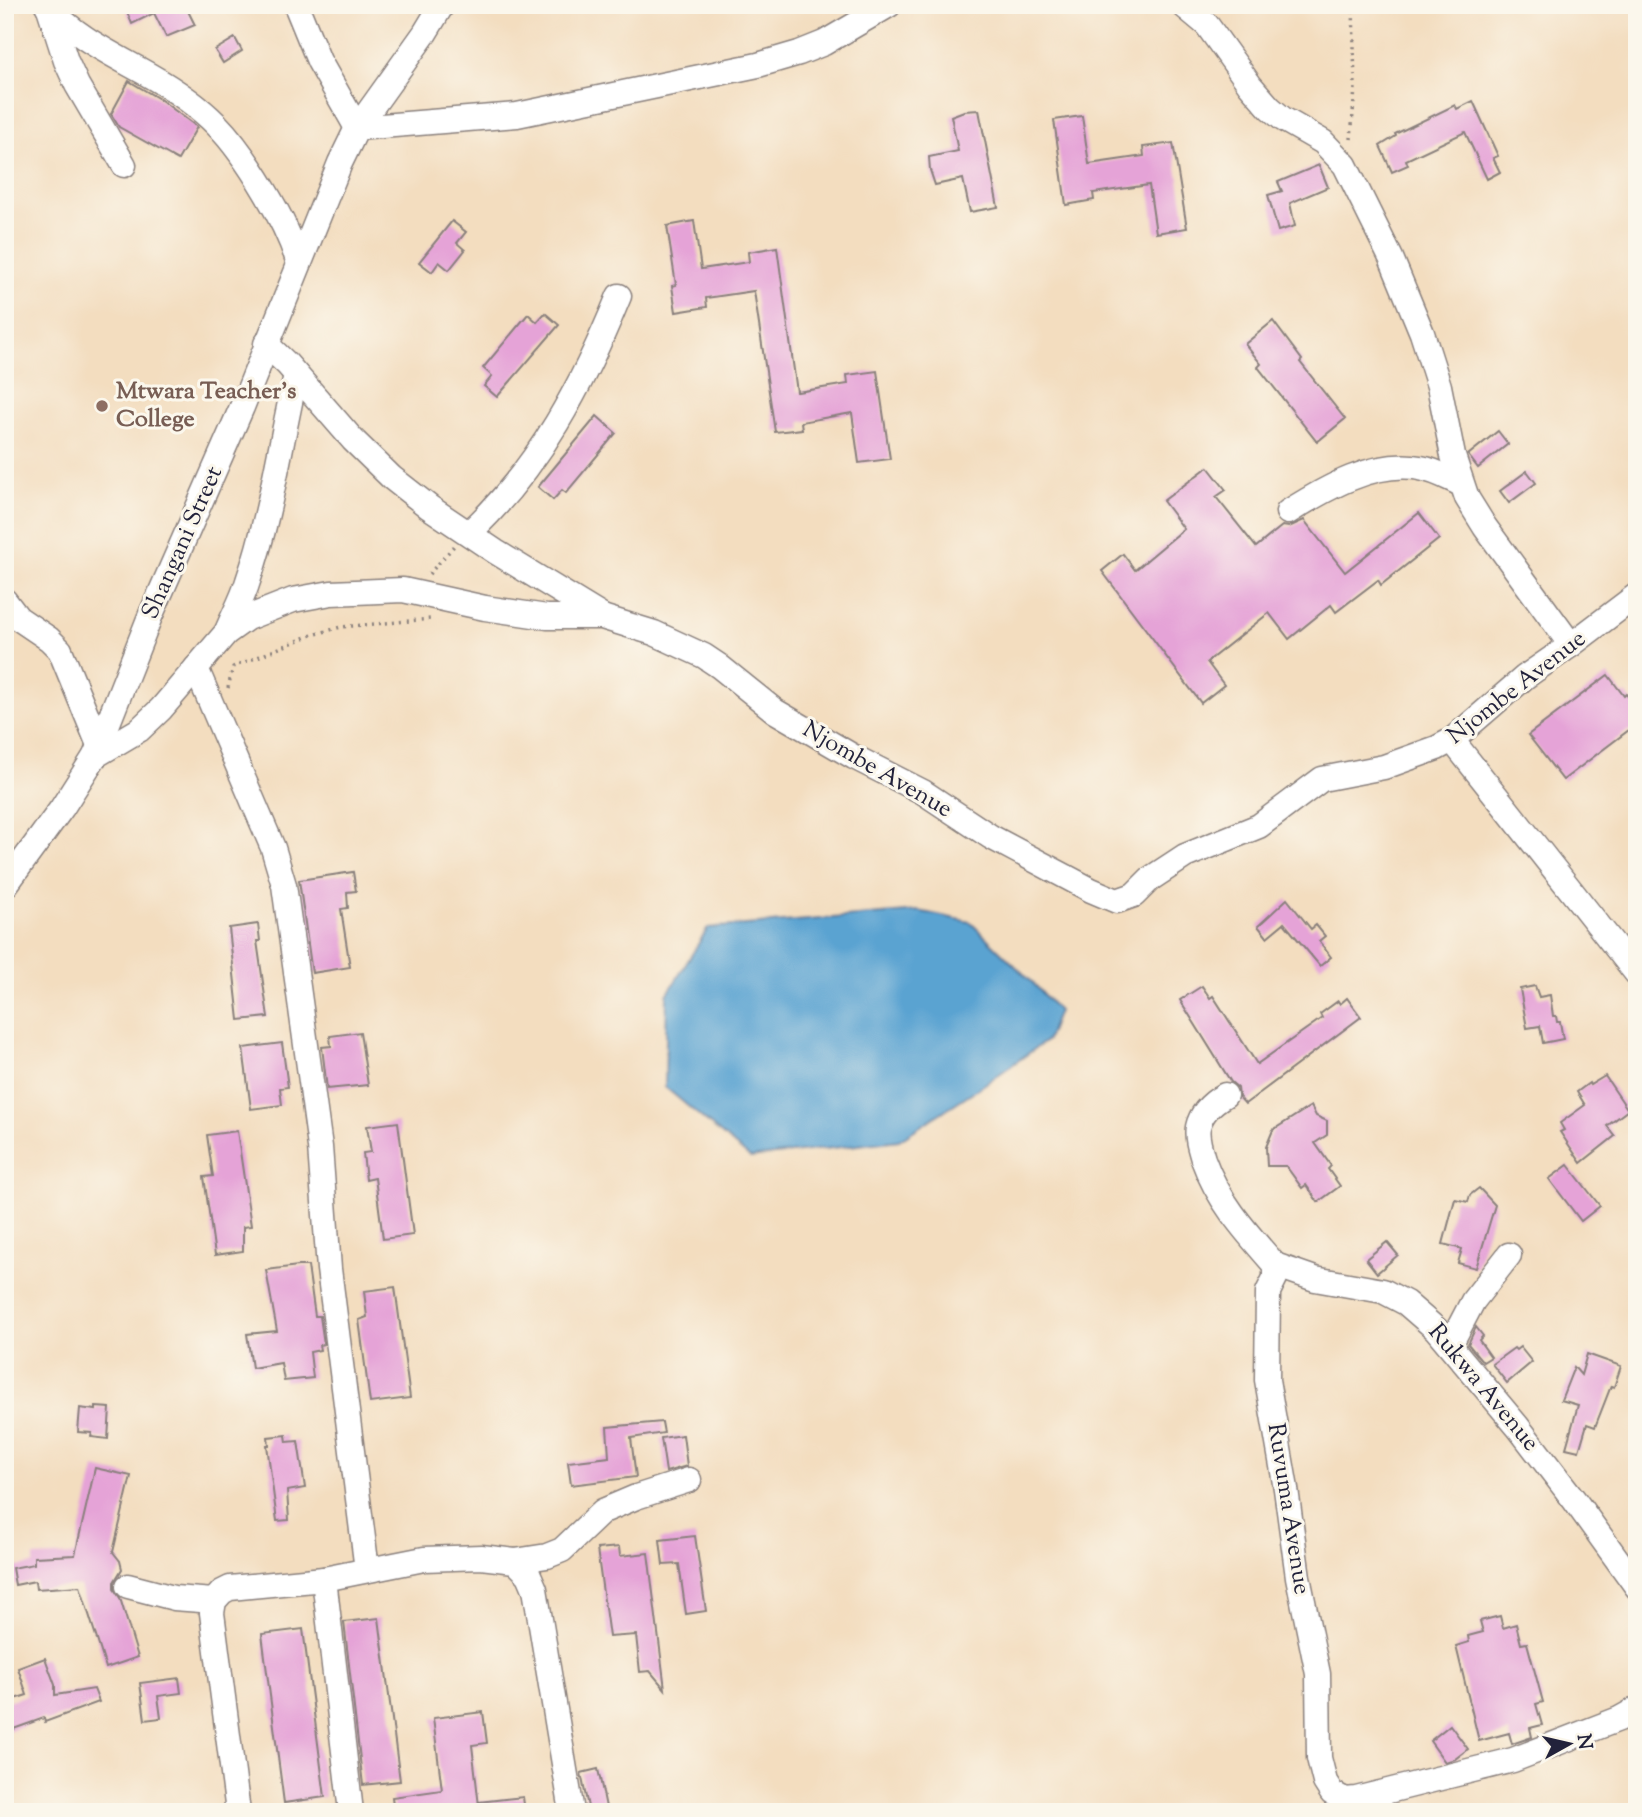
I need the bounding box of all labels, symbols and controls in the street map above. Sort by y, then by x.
place label: Mtwara Teacher's College [116,375,296,437]
marker: Mtwara Teacher's College [94,398,110,414]
street label: Shangani Street [134,461,232,625]
street label: Njombe Avenue [1440,623,1594,753]
street label: Njombe Avenue [796,713,958,827]
street label: Rukwa Avenue [1419,1317,1547,1459]
street label: Ruvuma Avenue [1258,1421,1318,1597]
north arrow [1534,1708,1604,1778]
text: N [1569,1733,1598,1751]

